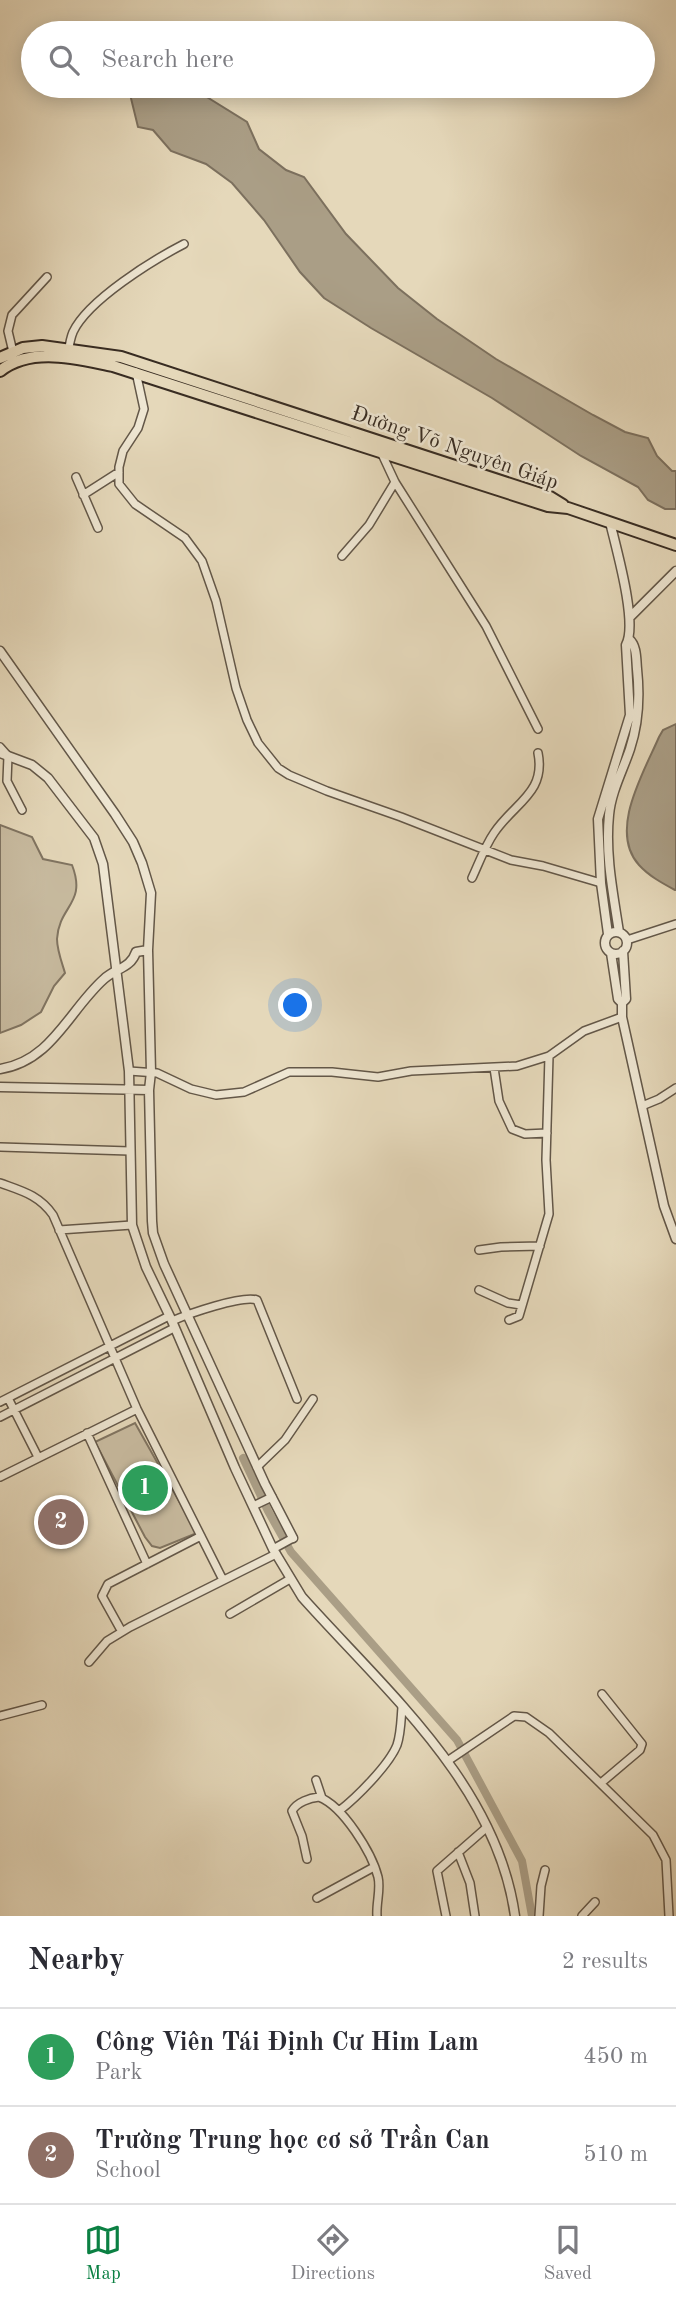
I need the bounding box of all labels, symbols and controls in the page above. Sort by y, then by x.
search box [21,21,655,98]
icon: search [45,41,83,79]
text: Search here [101,47,234,73]
street label: Đường Võ Nguyên Giáp [348,403,561,494]
your location [278,988,312,1022]
pin: 1 [122,1462,168,1514]
pin: 2 [38,1496,84,1548]
text: Nearby [28,1946,125,1976]
text: 2 results [562,1950,648,1973]
text: Công Viên Tái Định Cư Him Lam [95,2030,479,2056]
text: 1 [44,2045,58,2068]
text: 450 m [583,2045,648,2068]
text: Park [95,2061,142,2084]
text: Trường Trung học cơ sở Trần Can [95,2128,490,2154]
text: 2 [44,2143,58,2166]
text: 510 m [583,2143,648,2166]
text: School [95,2159,161,2182]
tab: Map [84,2221,122,2286]
tab: Directions [291,2221,375,2286]
tab: Saved [543,2221,592,2286]

